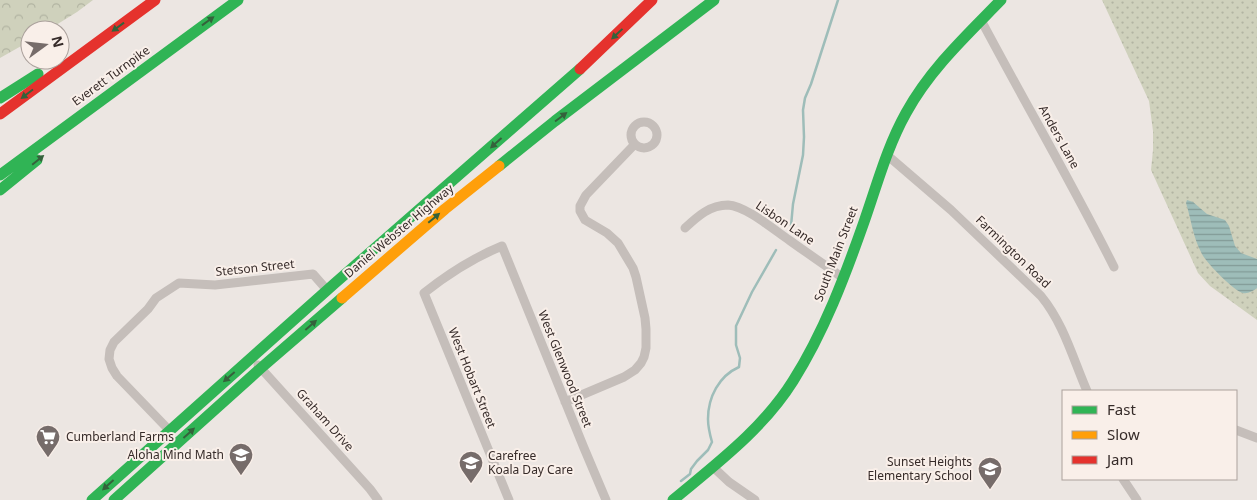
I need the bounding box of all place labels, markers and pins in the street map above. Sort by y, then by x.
supermarket icon: Cumberland Farms [35,424,61,458]
place label: Cumberland Farms [66,428,174,445]
school or university icon: Aloha Mind Math [228,442,254,476]
place label: Aloha Mind Math [127,446,224,463]
place label: Carefree Koala Day Care [488,447,573,478]
school or university icon: Carefree Koala Day Care [458,450,484,484]
place label: Sunset Heights Elementary School [867,453,972,484]
school or university icon: Sunset Heights Elementary School [977,456,1003,490]

